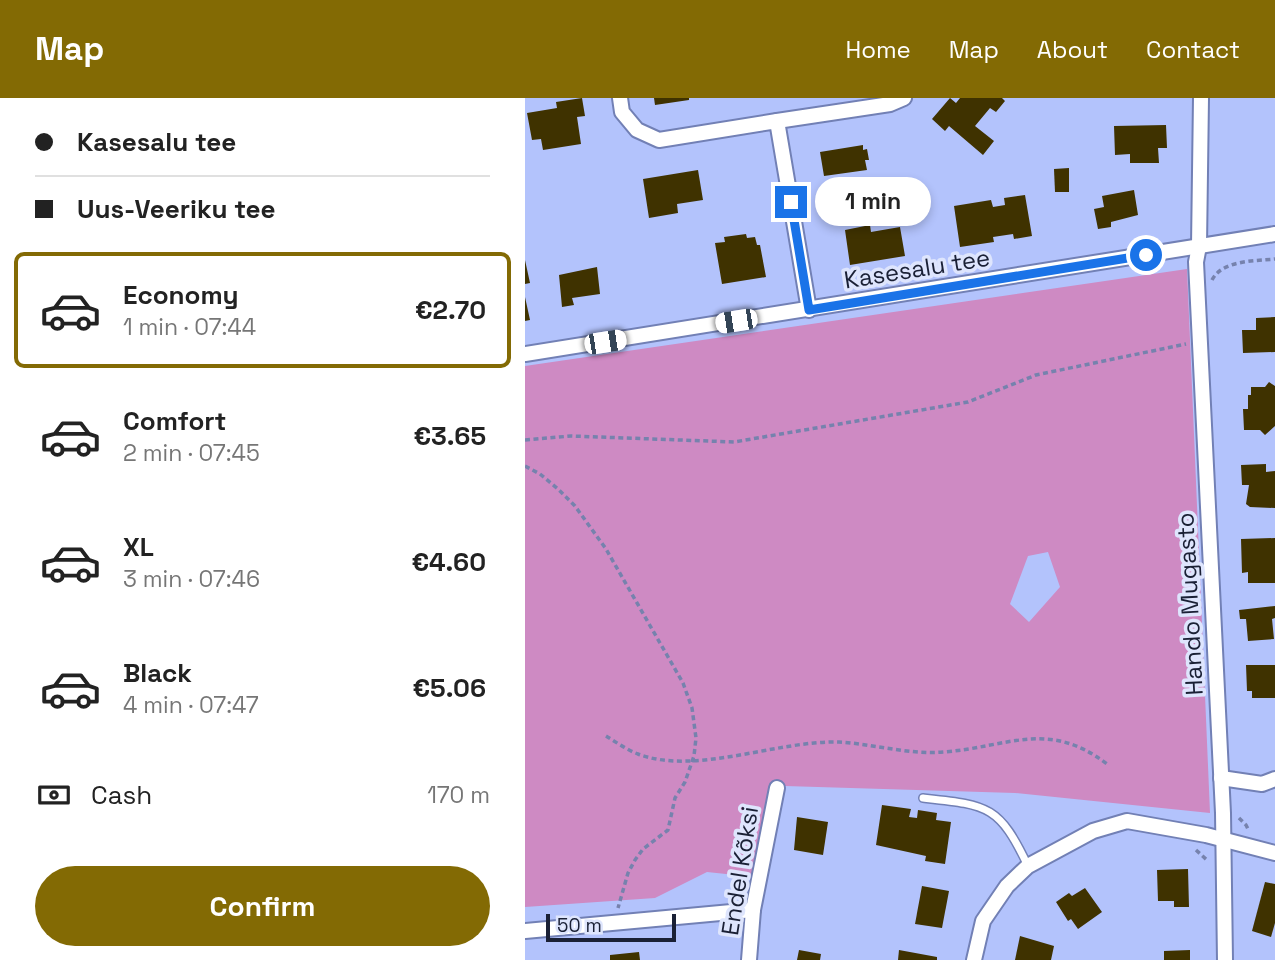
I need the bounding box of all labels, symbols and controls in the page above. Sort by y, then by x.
text: Map [35,28,104,70]
text: Home [845,34,911,65]
text: Map [949,34,999,65]
text: About [1037,34,1108,65]
text: Contact [1146,34,1240,65]
text: Kasesalu tee [77,125,236,159]
callout: 1 min [815,178,931,226]
route end [775,186,807,218]
text: 1 min [845,186,901,216]
text: Uus-Veeriku tee [77,192,276,226]
route start [1130,239,1162,271]
street label: Kasesalu tee [842,242,992,295]
text: Economy [123,278,239,312]
icon: car [39,279,102,342]
text: €2.70 [415,293,486,327]
car [714,307,759,335]
text: 1 min · 07:44 [123,312,256,342]
car [583,328,628,356]
text: Comfort [123,404,226,438]
icon: car [39,405,102,468]
text: €3.65 [413,419,486,453]
text: 2 min · 07:45 [123,438,260,468]
street label: Hando Mugasto [1169,512,1210,696]
text: XL [123,530,154,564]
icon: car [39,531,102,594]
text: €4.60 [411,545,486,579]
text: 3 min · 07:46 [123,564,260,594]
text: Black [123,656,192,690]
icon: car [39,657,102,720]
text: €5.06 [412,671,486,705]
text: 4 min · 07:47 [123,690,259,720]
icon: cash [35,776,73,814]
text: Cash [91,778,152,812]
text: 170 m [427,780,490,810]
street label: Endel Kõksi [714,804,765,938]
button: Confirm [35,866,490,946]
scale bar [546,911,675,943]
text: 50 m [557,913,602,938]

